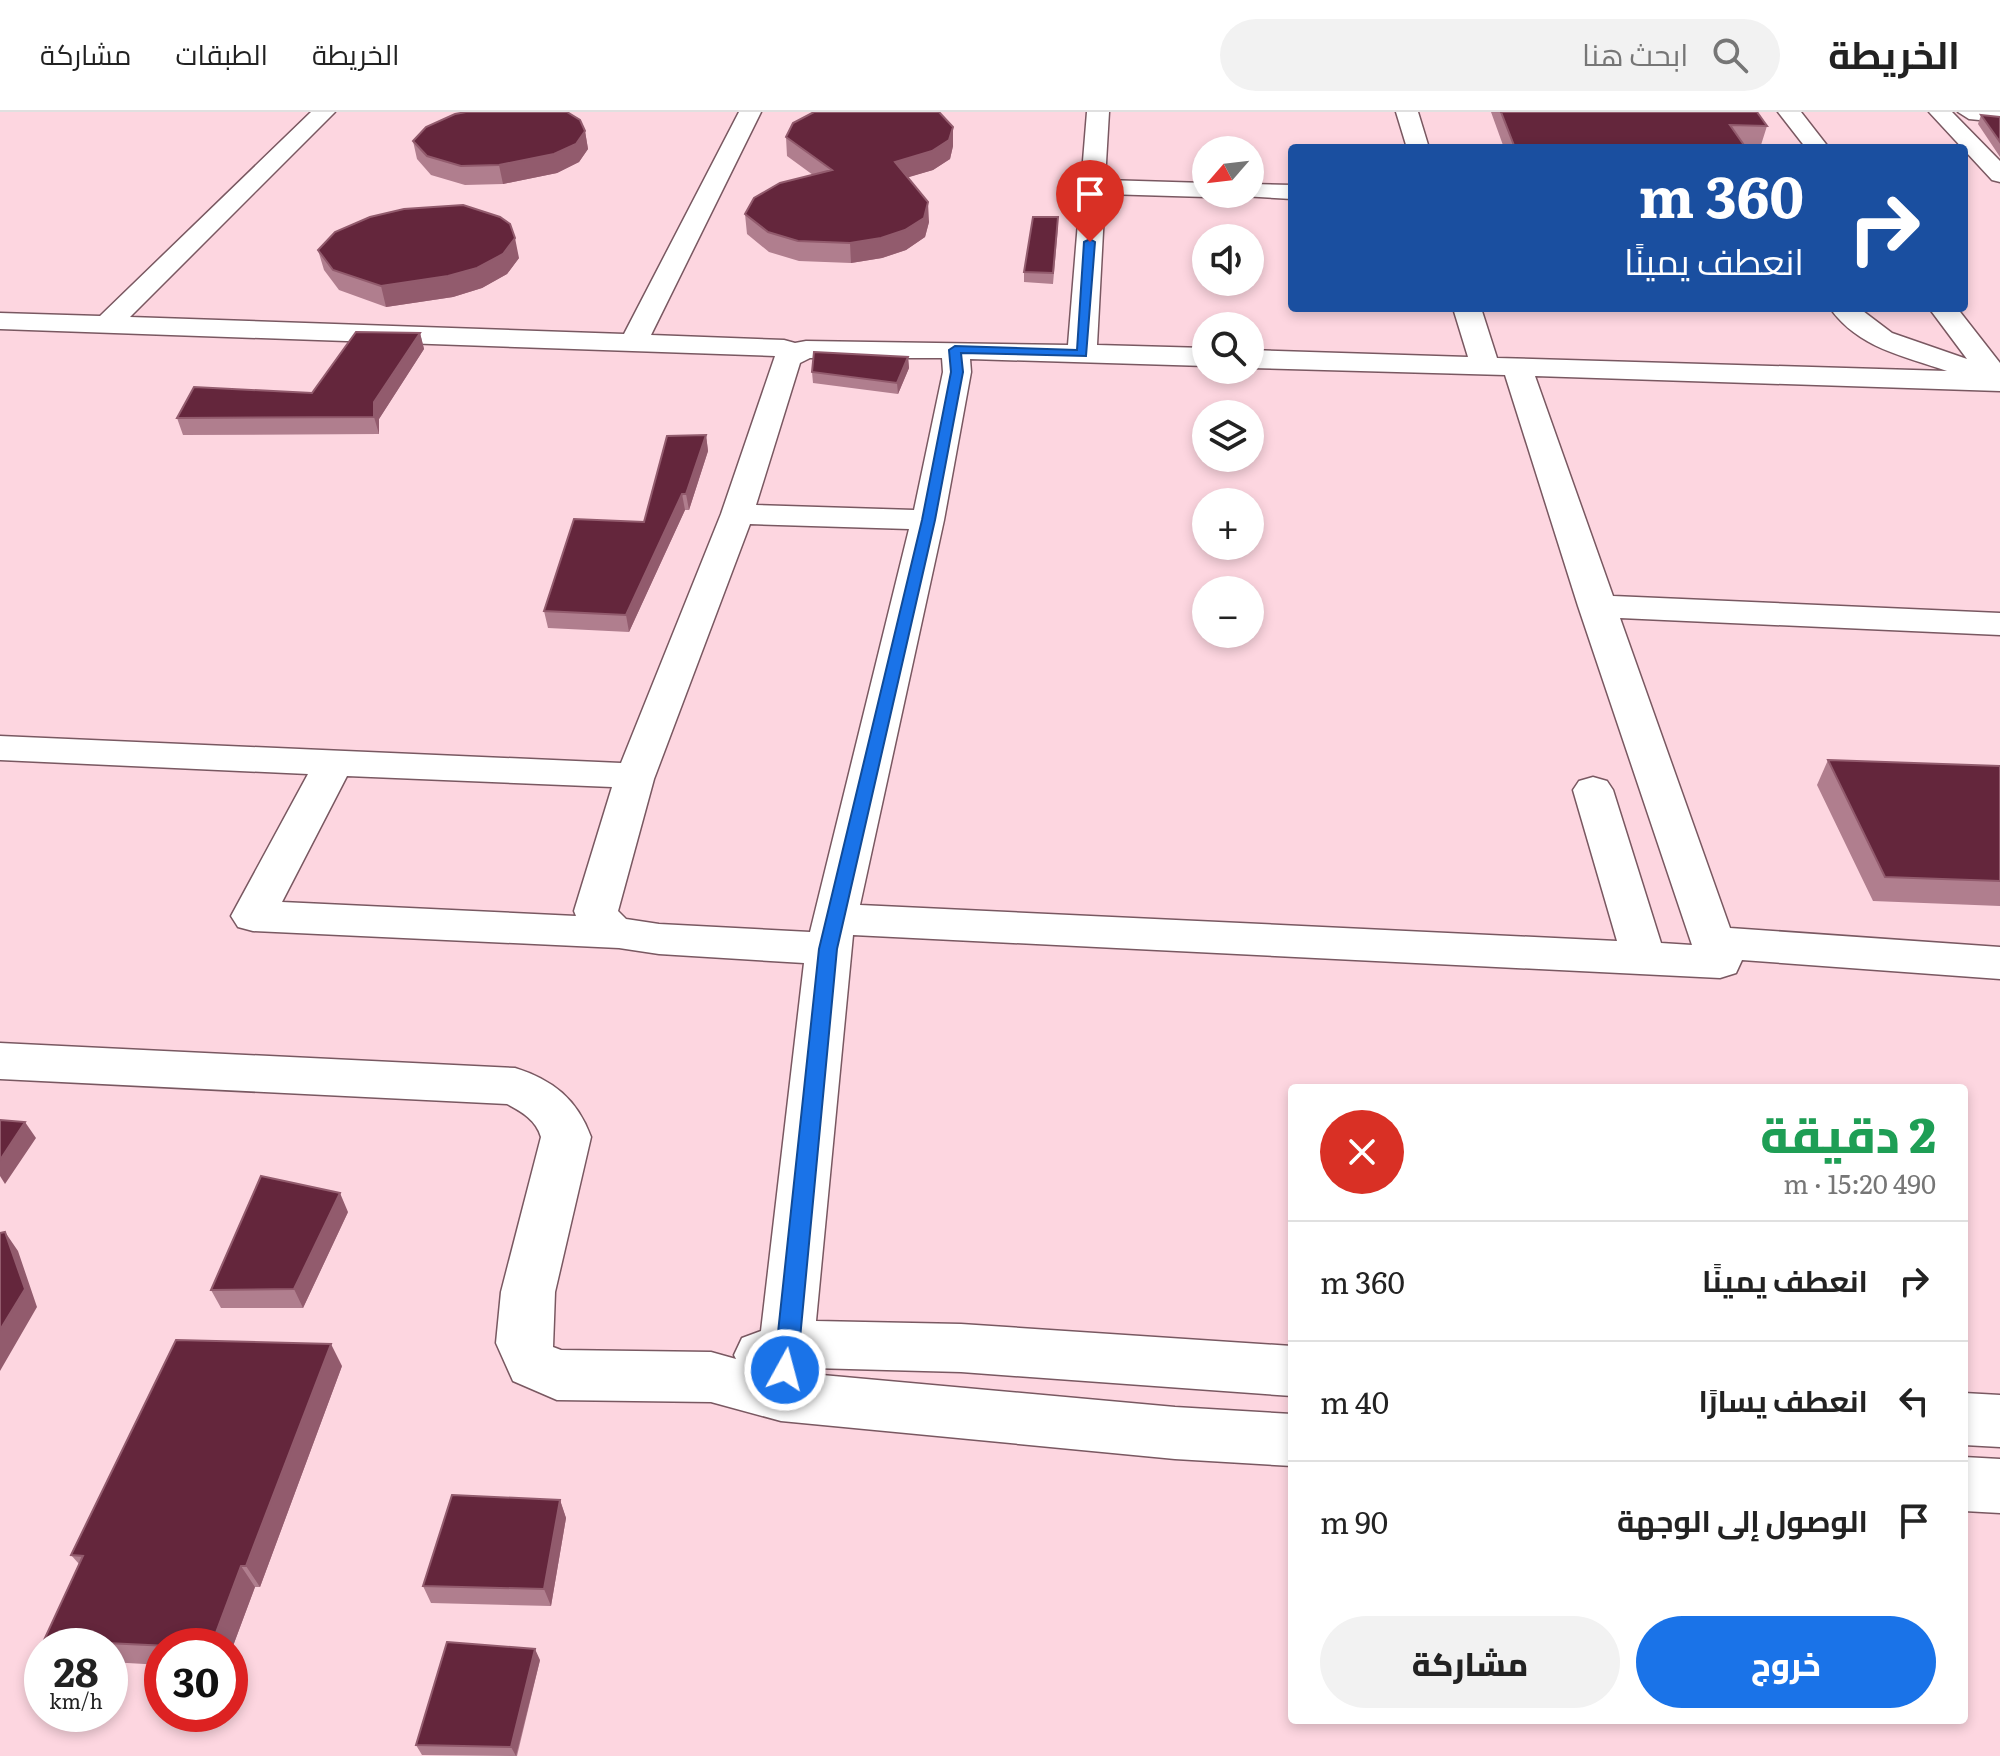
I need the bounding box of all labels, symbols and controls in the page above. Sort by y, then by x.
search box [1220,19,1780,91]
text: الخريطة [1828,24,1960,81]
text: ابحث هنا [1582,31,1688,75]
text: مشاركة [40,32,131,74]
text: الطبقات [175,32,268,74]
text: الخريطة [312,32,399,74]
icon: search [1708,33,1752,77]
north arrow [1192,136,1264,208]
map controls [1192,136,1264,648]
text: 360 m [1639,152,1804,235]
pin [1056,160,1124,242]
icon: arrive [1068,172,1112,216]
icon: right [1832,176,1936,280]
button: sound [1192,224,1264,296]
text: انعطف يمينًا [1624,233,1804,286]
button: search [1192,312,1264,384]
button: layers [1192,400,1264,472]
button: + [1192,488,1264,560]
button: − [1192,576,1264,648]
text: 2 دقيقة [1760,1097,1936,1168]
button: close [1320,1110,1404,1194]
text: 490 m · 15:20 [1783,1163,1936,1202]
text: انعطف يمينًا [1702,1257,1868,1301]
text: 360 m [1320,1259,1405,1303]
icon: right [1892,1259,1936,1303]
position arrow [743,1328,827,1412]
text: انعطف يسارًا [1698,1377,1868,1421]
text: 40 m [1320,1379,1389,1423]
icon: left [1892,1379,1936,1423]
text: الوصول إلى الوجهة [1617,1497,1868,1541]
text: 90 m [1320,1499,1388,1543]
icon: arrive [1892,1499,1936,1543]
button: مشاركة [1320,1616,1620,1708]
button: خروج [1636,1616,1936,1708]
speed limit sign: 30 [144,1628,248,1732]
text: 28 [53,1640,99,1699]
text: km/h [49,1685,103,1715]

